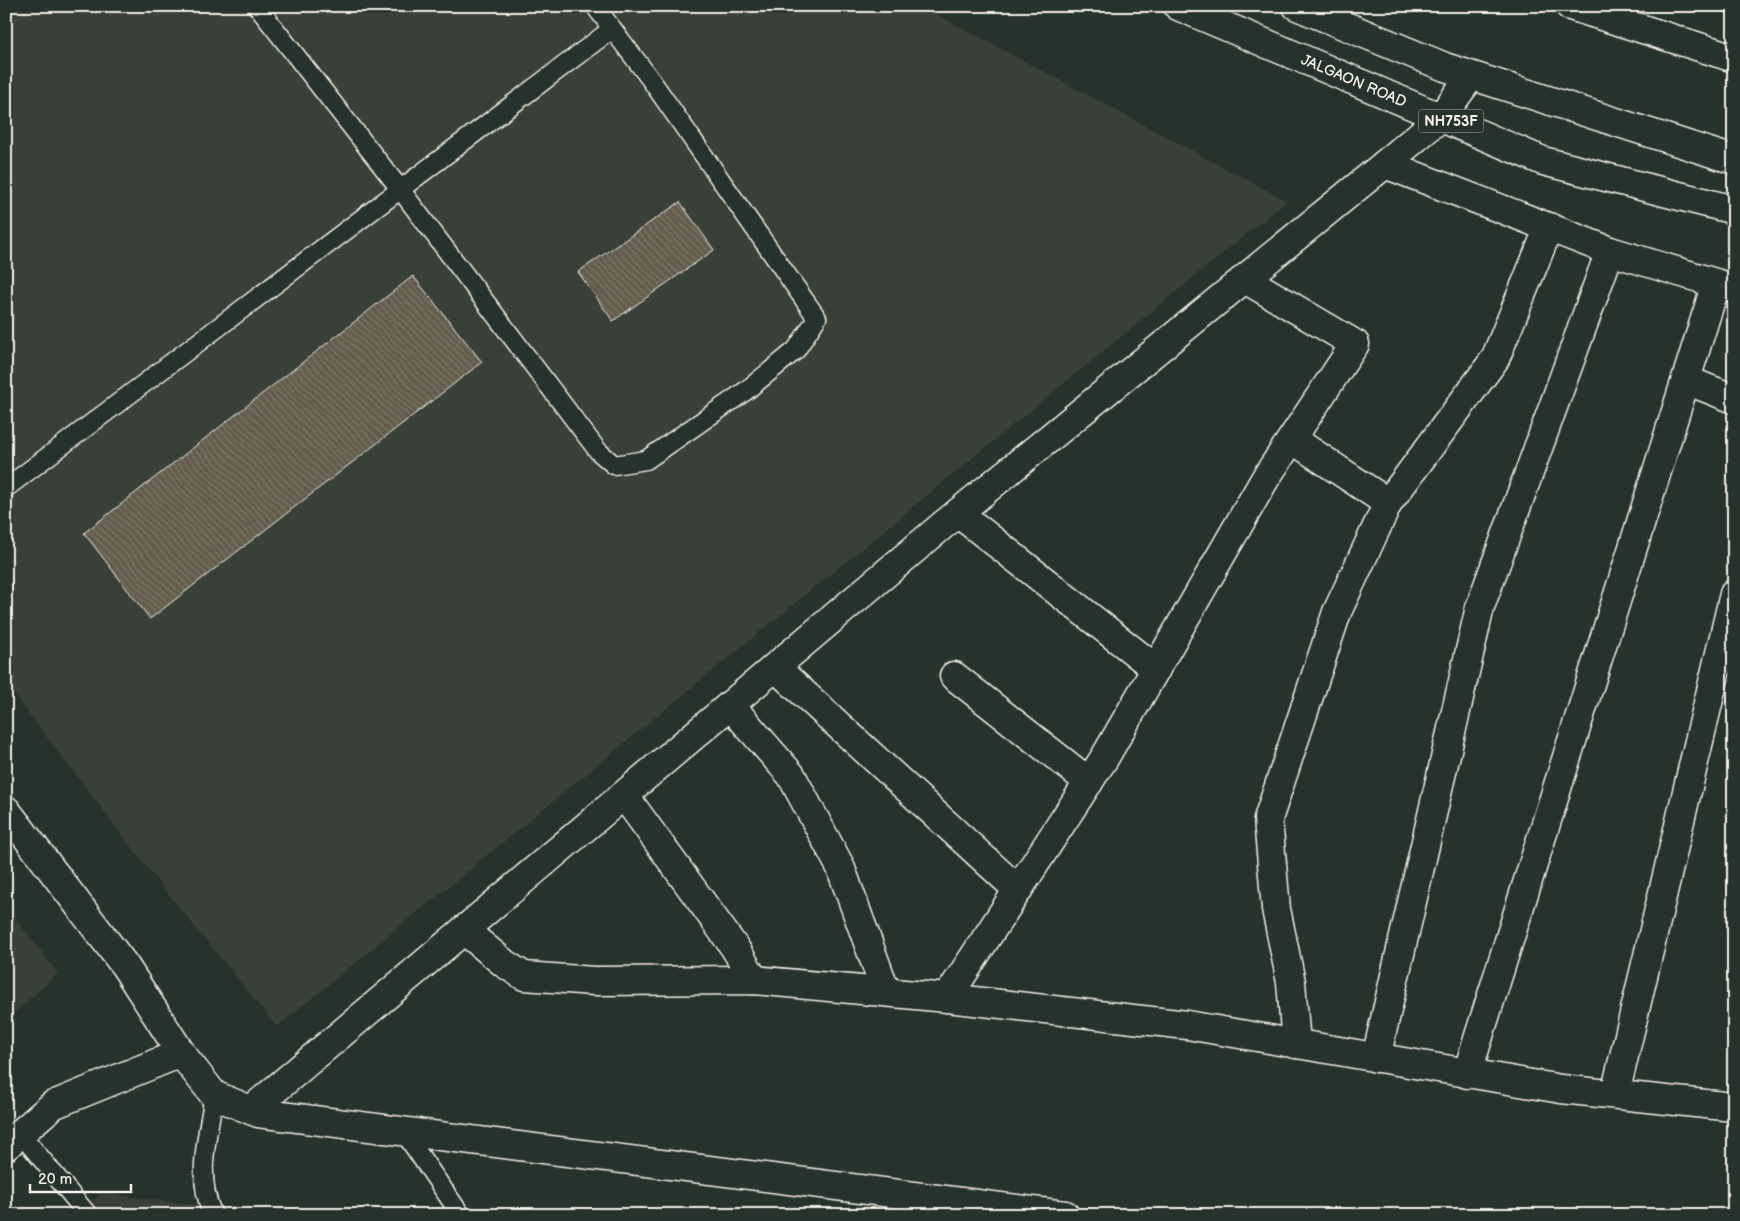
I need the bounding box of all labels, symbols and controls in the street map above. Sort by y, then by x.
street label: JALGAON ROAD [1298,50,1410,111]
road number: NH753F [1418,110,1484,132]
scale bar [30,1161,131,1193]
text: 20 m [38,1170,72,1189]

